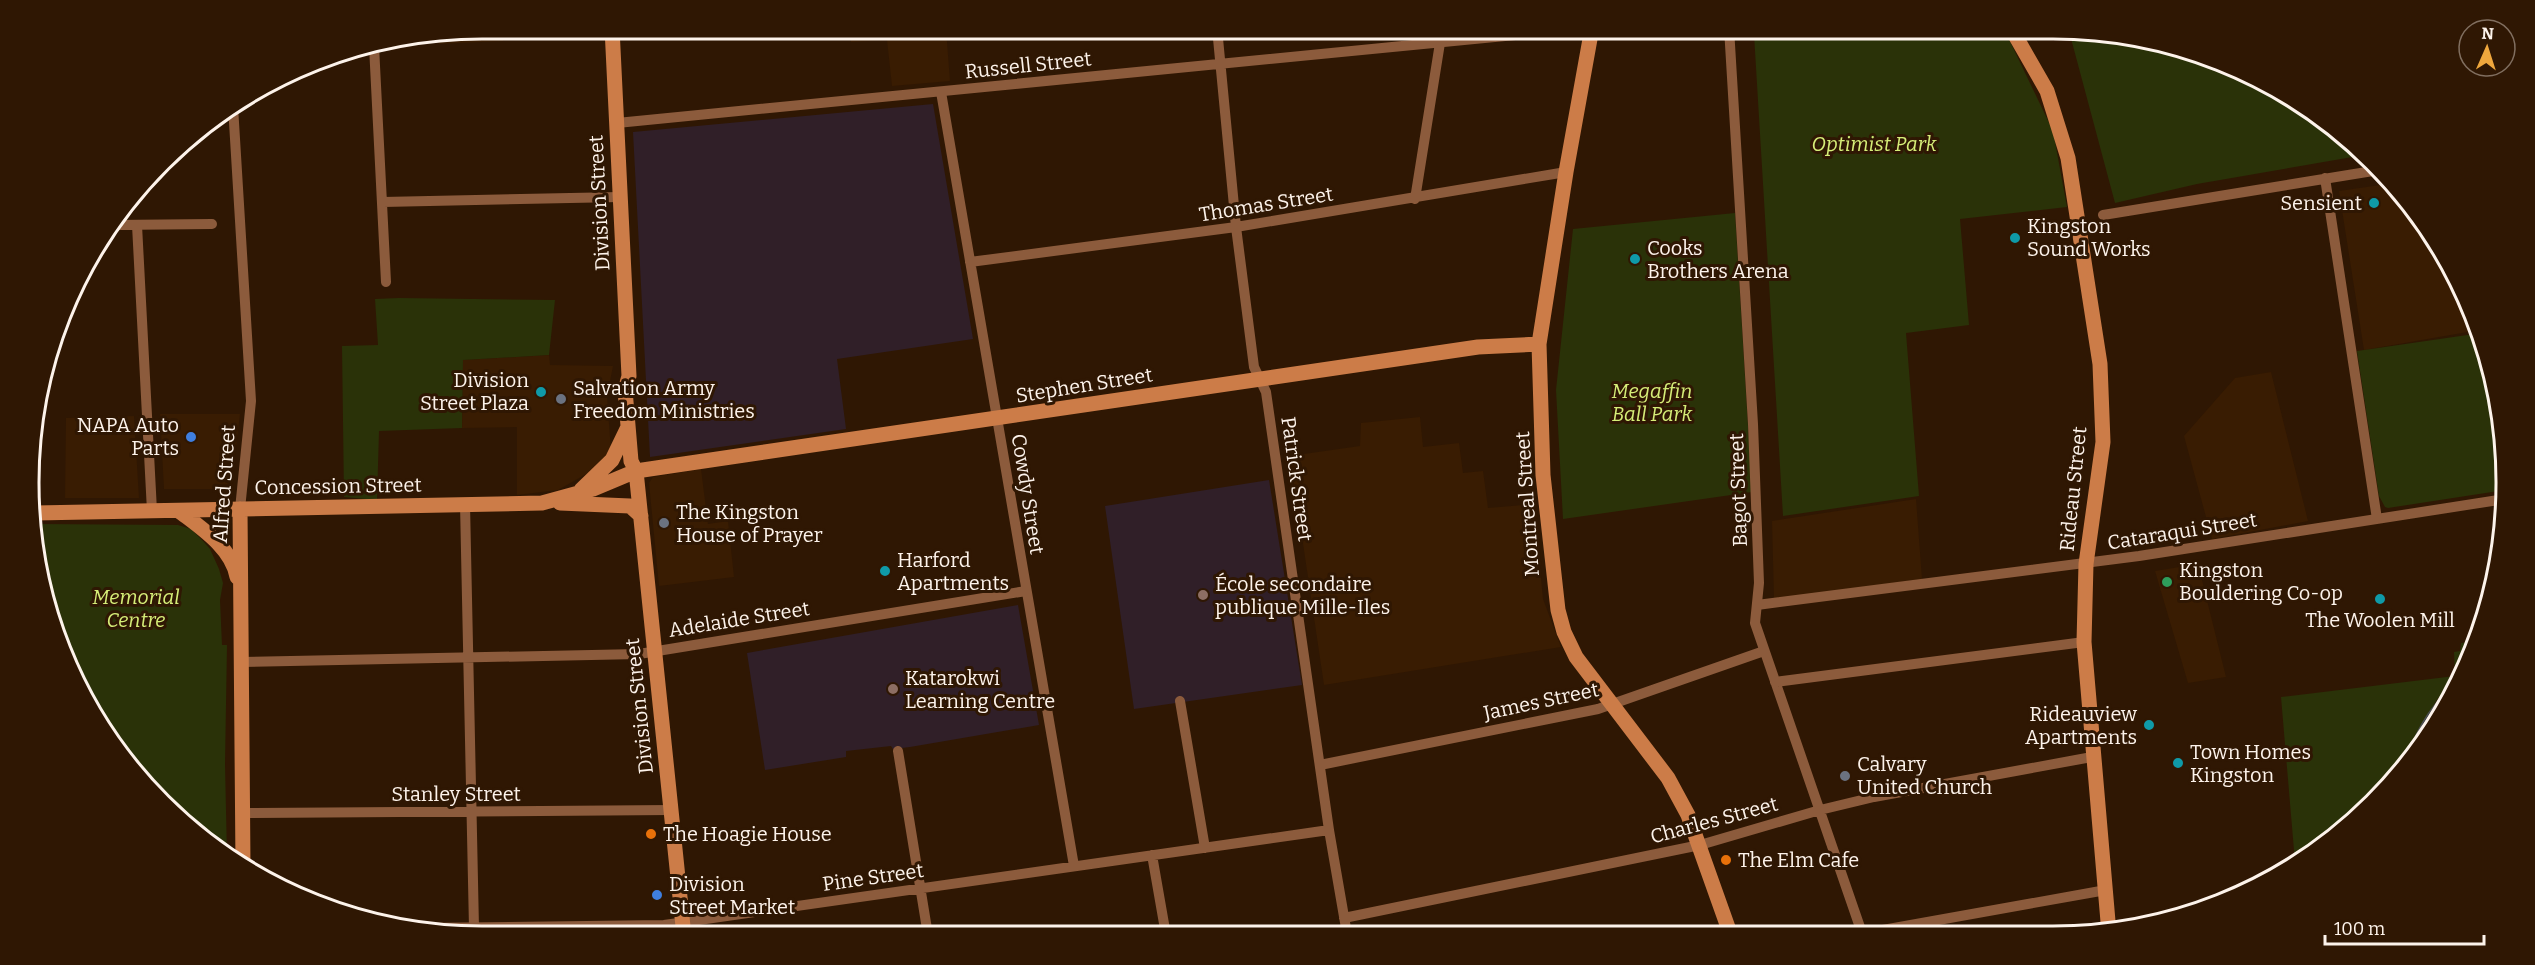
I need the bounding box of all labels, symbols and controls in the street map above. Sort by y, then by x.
north arrow [2457,18,2517,78]
text: N [2481,24,2494,43]
street label: Russell Street [963,46,1093,84]
park label: Optimist Park [1811,132,1937,156]
street label: Division Street [583,134,615,272]
street label: Thomas Street [1197,182,1335,226]
place label: Sensient [2280,191,2362,215]
marker: Sensient [2367,196,2381,210]
place label: Kingston Sound Works [2027,214,2150,261]
marker: Kingston Sound Works [2008,231,2022,245]
place label: Cooks Brothers Arena [1647,236,1789,283]
marker: Cooks Brothers Arena [1628,252,1642,266]
street label: Stephen Street [1014,362,1154,408]
place label: Division Street Plaza [420,368,529,415]
place label: Salvation Army Freedom Ministries [573,376,755,423]
park label: Megaffin Ball Park [1612,379,1692,426]
marker: Division Street Plaza [534,385,548,399]
marker: Salvation Army Freedom Ministries [554,392,568,406]
place label: NAPA Auto Parts [77,413,179,460]
street label: Patrick Street [1276,415,1318,543]
street label: Alfred Street [208,424,240,544]
street label: Rideau Street [2055,425,2091,553]
marker: NAPA Auto Parts [184,430,198,444]
street label: Montreal Street [1510,431,1544,577]
street label: Cowdy Street [1007,432,1049,556]
street label: Bagot Street [1724,433,1752,547]
street label: Concession Street [254,473,422,499]
place label: The Kingston House of Prayer [676,500,823,547]
street label: Cataraqui Street [2106,507,2258,555]
marker: The Kingston House of Prayer [657,516,671,530]
place label: Harford Apartments [897,548,1009,595]
place label: Kingston Bouldering Co-op [2179,558,2343,605]
marker: Harford Apartments [878,564,892,578]
place label: École secondaire publique Mille-Iles [1215,572,1390,619]
marker: Kingston Bouldering Co-op [2160,575,2174,589]
park label: Memorial Centre [92,585,180,632]
marker: École secondaire publique Mille-Iles [1196,588,1210,602]
marker: The Woolen Mill [2373,592,2387,606]
street label: Adelaide Street [667,596,811,642]
place label: The Woolen Mill [2305,608,2455,632]
street label: Division Street [620,637,658,775]
place label: Katarokwi Learning Centre [905,666,1055,713]
street label: James Street [1480,677,1601,725]
marker: Katarokwi Learning Centre [886,682,900,696]
place label: Rideauview Apartments [2025,702,2138,749]
marker: Rideauview Apartments [2142,718,2156,732]
place label: Town Homes Kingston [2190,740,2311,787]
place label: Calvary United Church [1857,752,1993,799]
marker: Town Homes Kingston [2171,756,2185,770]
marker: Calvary United Church [1838,769,1852,783]
street label: Stanley Street [391,782,521,806]
street label: Charles Street [1648,791,1780,849]
place label: The Hoagie House [663,822,832,846]
marker: The Hoagie House [644,827,658,841]
place label: The Elm Cafe [1738,848,1859,872]
marker: The Elm Cafe [1719,853,1733,867]
street label: Pine Street [821,858,925,896]
place label: Division Street Market [669,872,795,919]
marker: Division Street Market [650,888,664,902]
scale bar [2325,908,2484,946]
text: 100 m [2334,918,2385,940]

